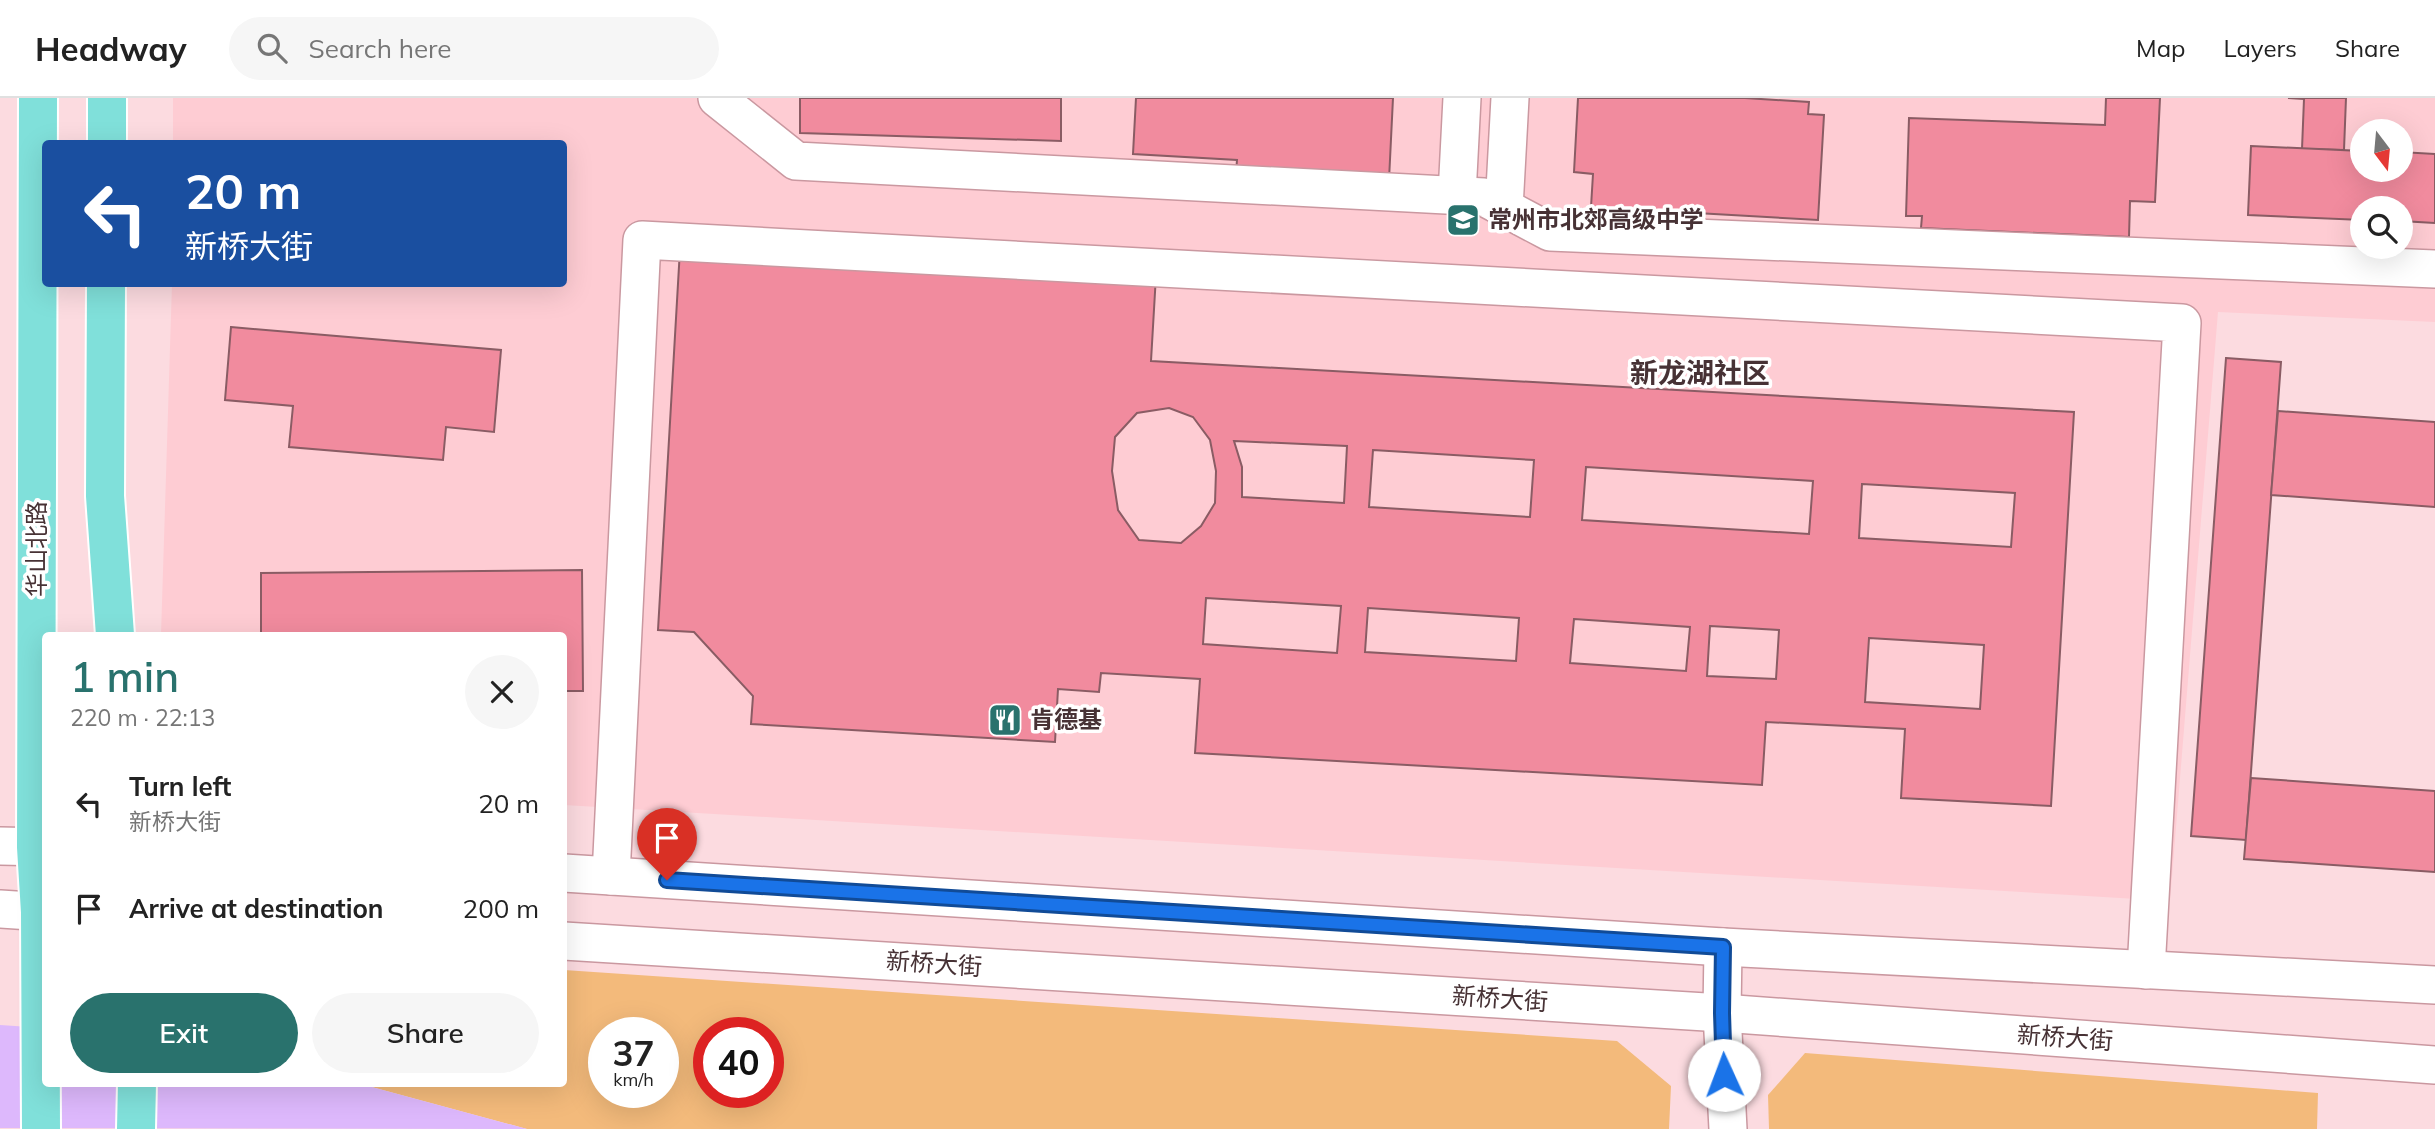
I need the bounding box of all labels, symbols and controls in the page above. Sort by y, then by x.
search box [229,17,719,80]
text: Headway [35,28,187,69]
icon: search [253,29,291,67]
text: Search here [309,32,451,65]
text: Map [2136,33,2185,63]
text: Layers [2223,33,2297,63]
text: Share [2335,33,2400,63]
north arrow [2350,119,2413,182]
map controls [2350,119,2413,259]
text: 20 m [185,160,301,221]
icon: left [70,168,161,259]
button: search [2350,196,2413,259]
school or university icon: 常州市北郊高级中学 [1444,201,1482,239]
place label: 常州市北郊高级中学 [1488,204,1704,234]
text: 新桥大街 [185,226,313,266]
district label: 新龙湖社区 [1630,355,1770,390]
street label: 华山北路 [21,501,51,597]
text: 1 min [70,650,179,703]
button: close [465,655,539,729]
restaurant icon: 肯德基 [986,701,1024,739]
text: 220 m · 22:13 [70,703,215,732]
place label: 肯德基 [1030,704,1102,734]
text: Turn left [129,770,231,803]
icon: left [70,785,108,823]
text: 20 m [478,787,539,820]
text: 新桥大街 [129,807,221,836]
pin [637,808,697,880]
icon: arrive [648,819,686,857]
icon: arrive [70,890,108,928]
text: Arrive at destination [129,892,384,925]
text: 200 m [463,892,539,925]
street label: 新桥大街 [885,945,983,981]
street label: 新桥大街 [1451,980,1549,1016]
button: Exit [70,993,298,1073]
button: Share [312,993,539,1073]
speed limit sign: 40 [693,1017,784,1108]
street label: 新桥大街 [2016,1019,2114,1055]
text: 37 [612,1031,655,1075]
position arrow [1687,1038,1761,1112]
text: km/h [613,1068,654,1091]

